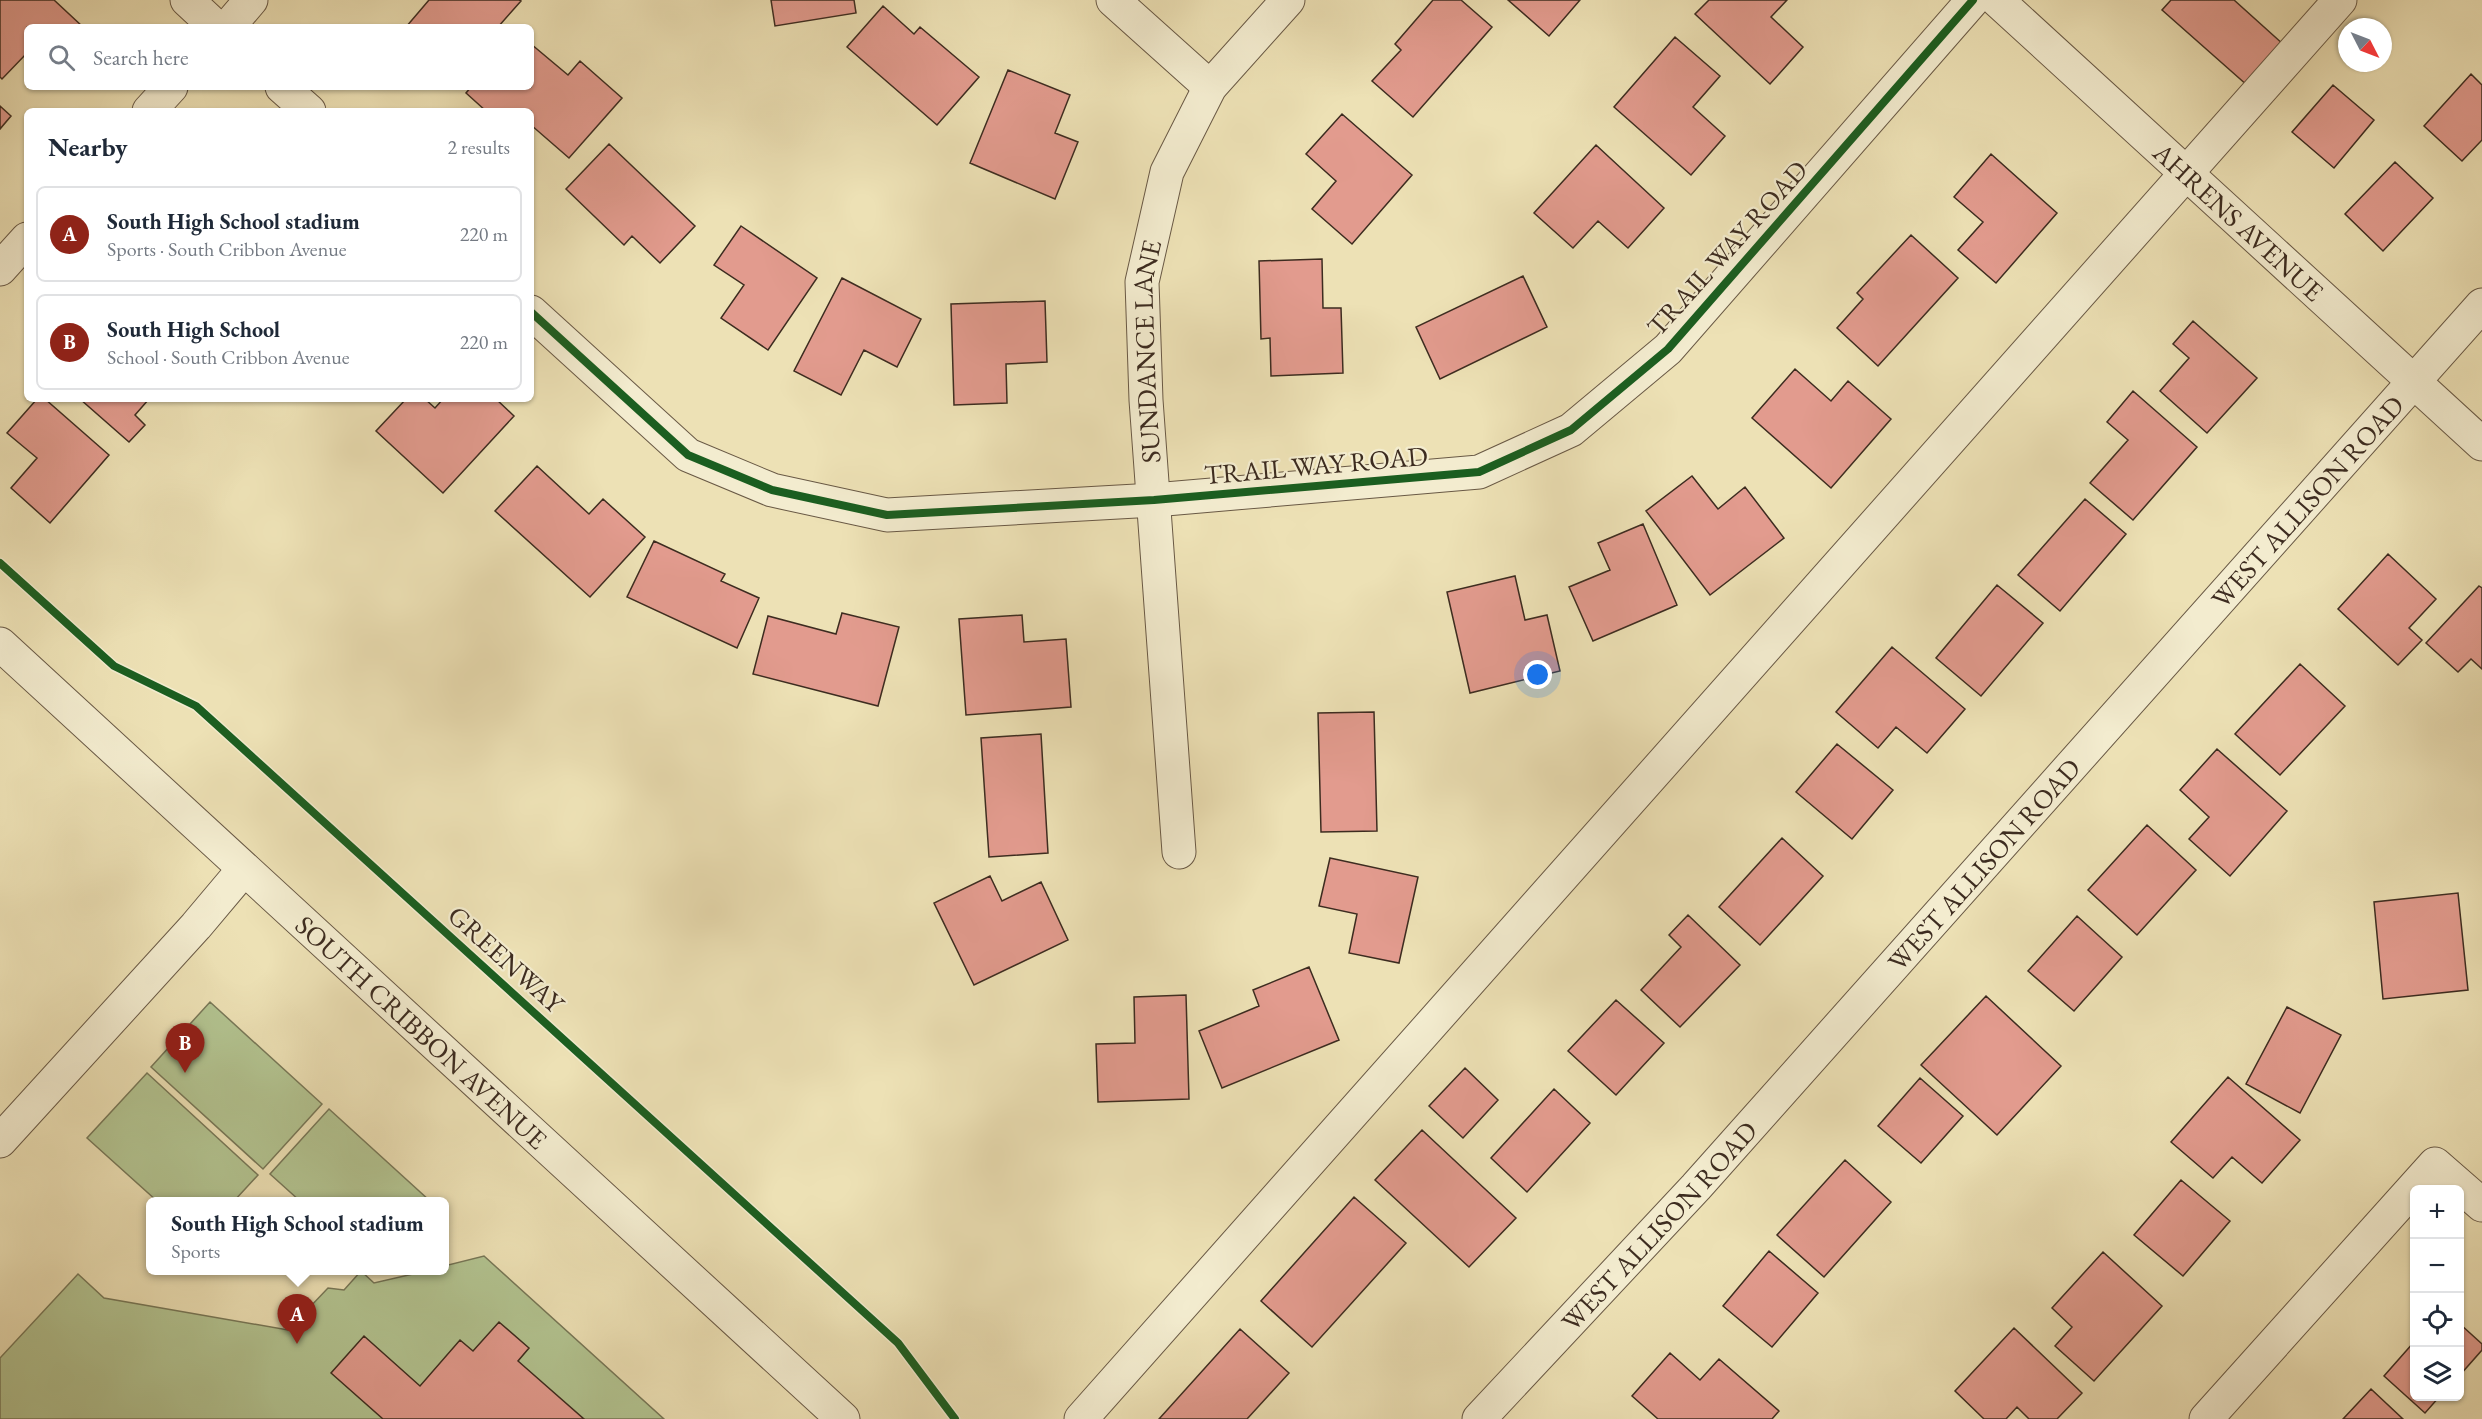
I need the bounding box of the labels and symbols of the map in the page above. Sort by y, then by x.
north arrow [2338,18,2392,72]
street label: AHRENS AVENUE [2146,134,2332,308]
street label: TRAIL WAY ROAD [1639,153,1815,343]
street label: SUNDANCE LANE [1124,236,1169,465]
street label: WEST ALLISON ROAD [2203,388,2411,615]
street label: TRAIL WAY ROAD [1203,438,1429,492]
your location [1523,660,1552,689]
street label: WEST ALLISON ROAD [1880,750,2088,978]
street label: GREENWAY [441,898,572,1021]
street label: SOUTH CRIBBON AVENUE [288,907,555,1156]
pin: B [166,1024,204,1073]
street label: WEST ALLISON ROAD [1553,1113,1764,1338]
pin: A [278,1294,316,1344]

